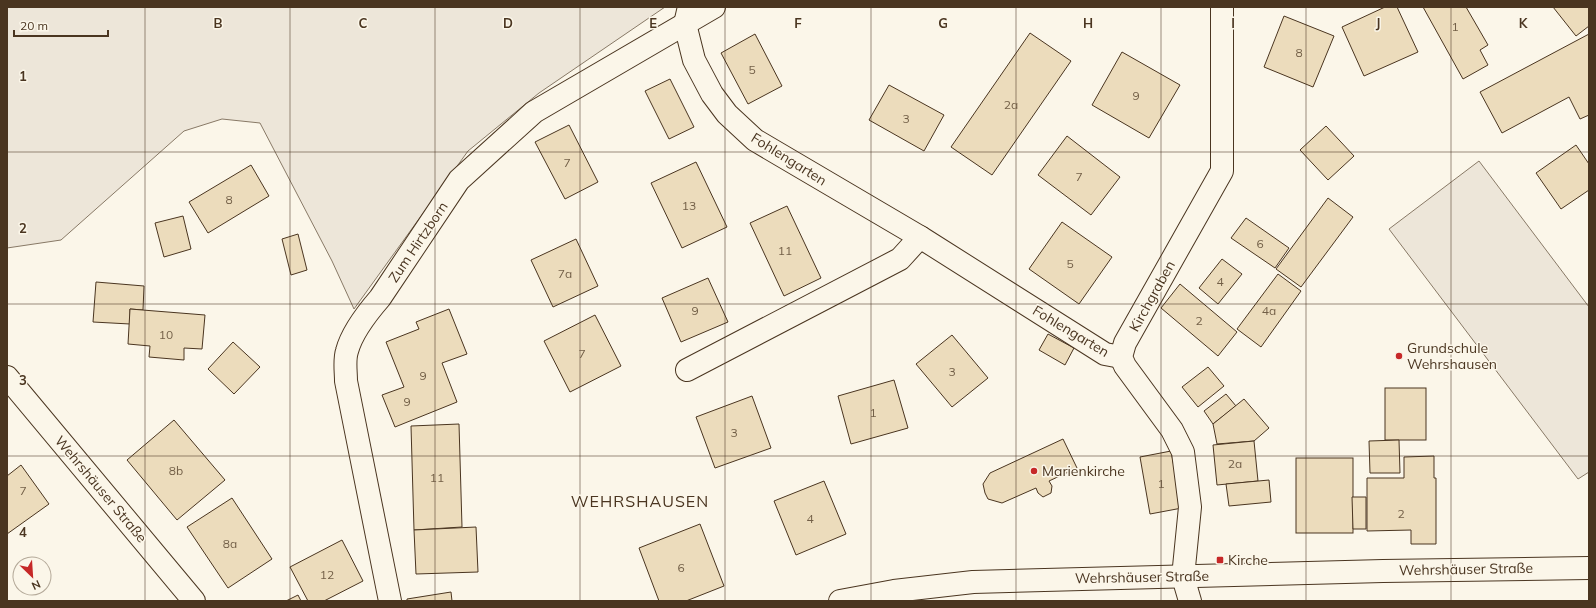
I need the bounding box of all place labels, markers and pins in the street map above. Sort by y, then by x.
place label: Grundschule Wehrshausen [1407,339,1497,373]
marker: Grundschule Wehrshausen [1394,351,1404,361]
place label: Marienkirche [1042,462,1125,480]
marker: Marienkirche [1029,466,1039,476]
place label: Kirche [1228,551,1268,569]
marker: Kirche [1215,555,1225,565]

